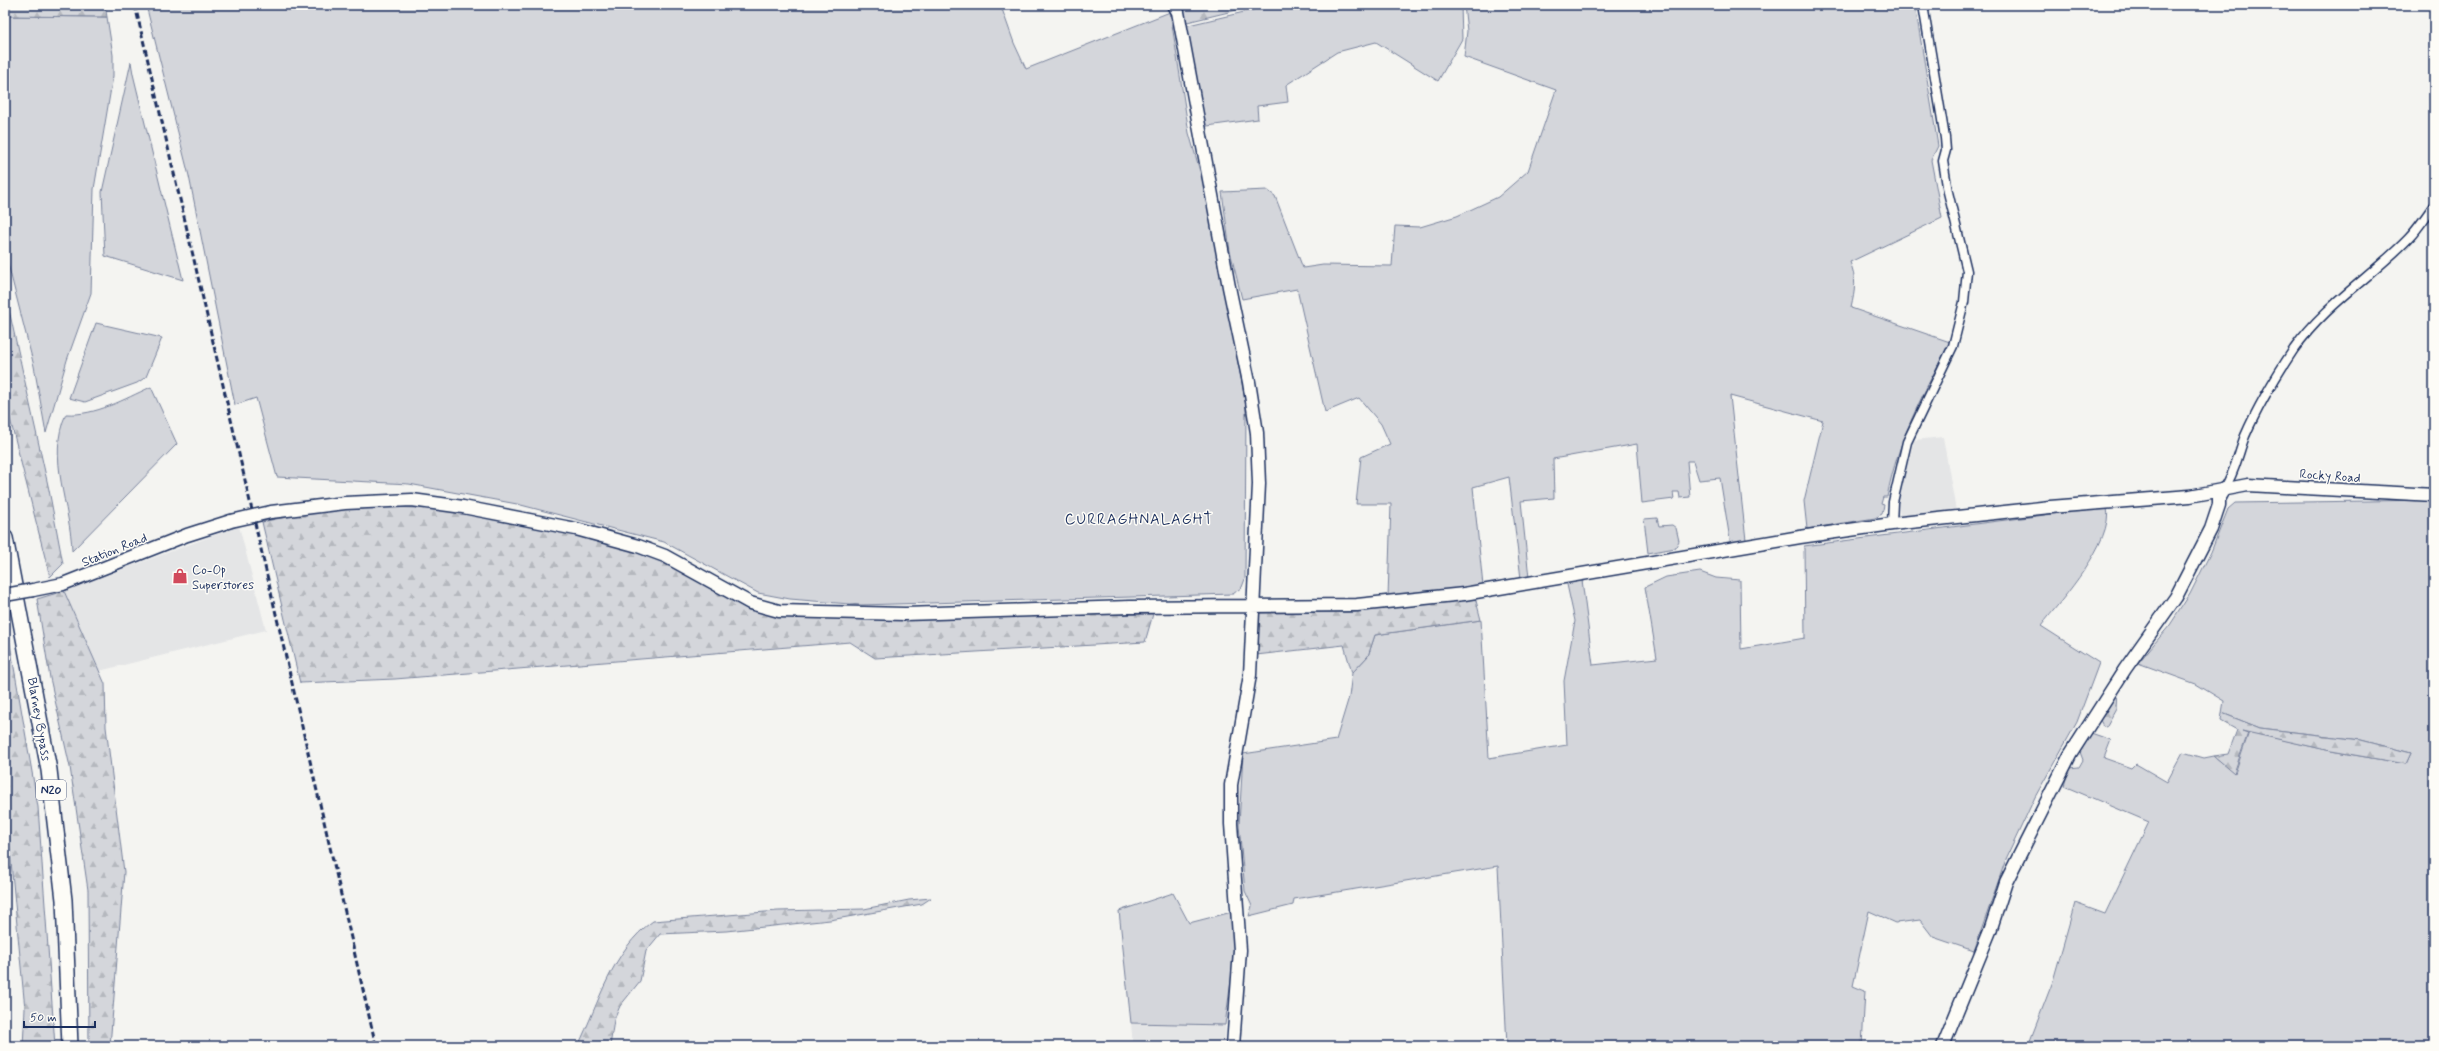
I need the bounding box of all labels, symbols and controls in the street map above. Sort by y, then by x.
street label: Rocky Road [2299,466,2361,487]
district label: CURRAGHNALAGHT [1065,510,1213,530]
street label: Station Road [79,530,150,571]
place label: Co-Op Superstores [192,562,254,594]
shop icon: Co-Op Superstores [171,567,189,585]
street label: Blarney Bypass [23,676,54,763]
road number: N20 [36,780,66,800]
scale bar [24,1003,95,1029]
text: 50 m [30,1010,57,1026]

